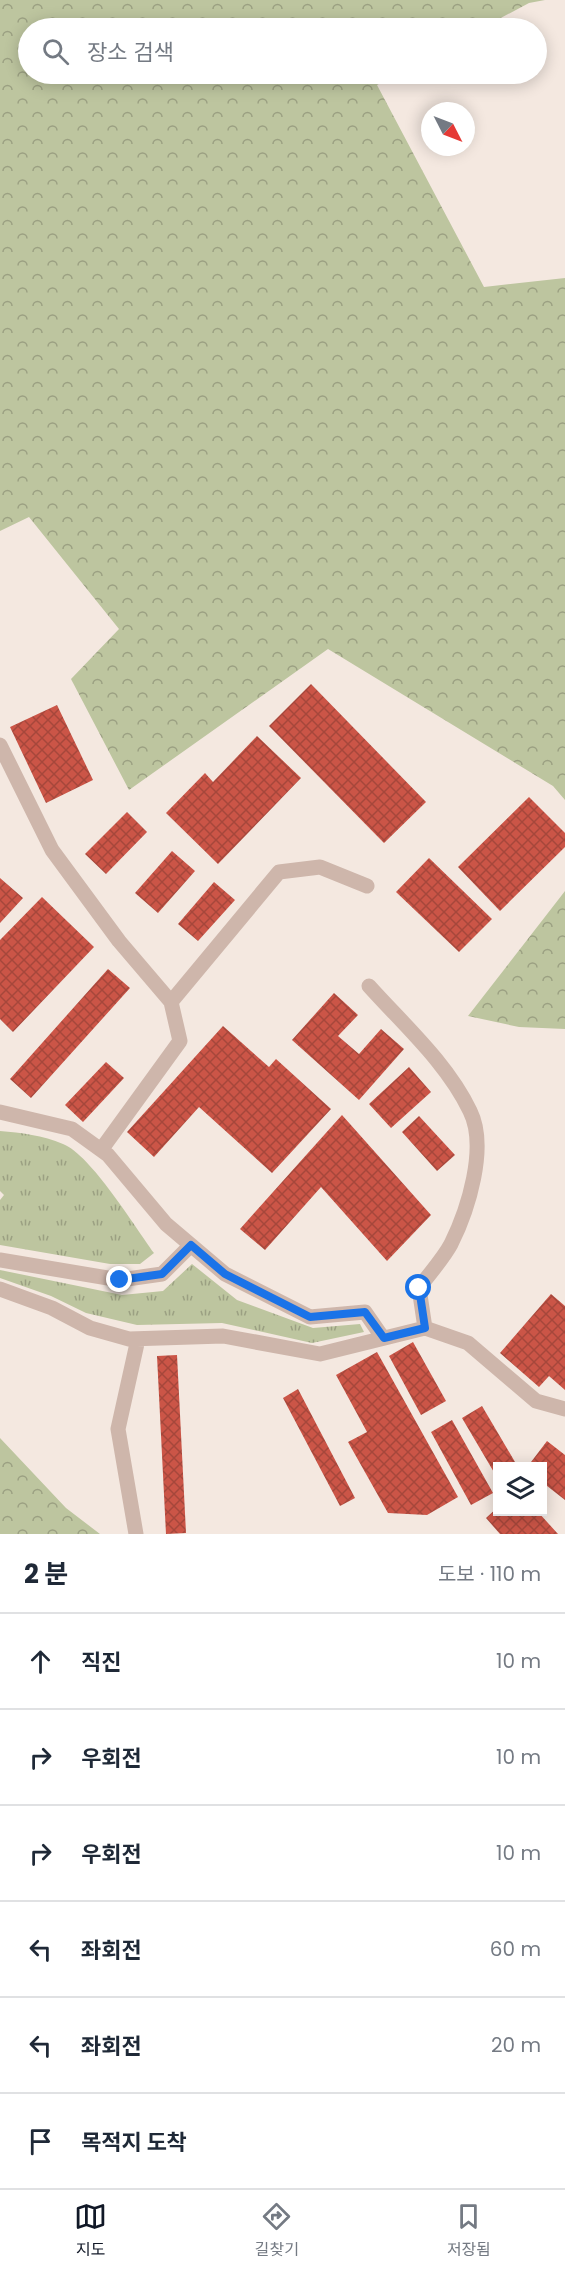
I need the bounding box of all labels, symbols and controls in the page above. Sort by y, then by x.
search box [18,18,547,84]
icon: search [39,35,72,68]
text: 장소 검색 [87,37,174,68]
north arrow [421,102,475,156]
route end [106,1266,132,1292]
route start [405,1274,431,1300]
map controls [493,1462,547,1516]
button: layers [493,1462,547,1516]
text: 2 분 [24,1556,68,1592]
text: 도보 · 110 m [438,1560,541,1588]
icon: ahead [24,1645,57,1678]
text: 직진 [81,1647,121,1678]
text: 10 m [496,1647,541,1675]
icon: right [24,1741,57,1774]
text: 우회전 [81,1743,142,1774]
text: 10 m [496,1743,541,1771]
icon: right [24,1837,57,1870]
text: 우회전 [81,1839,142,1870]
text: 10 m [496,1839,541,1867]
icon: left [24,1933,57,1966]
text: 좌회전 [81,1935,142,1966]
text: 60 m [490,1935,541,1963]
icon: left [24,2029,57,2062]
text: 좌회전 [81,2031,142,2062]
text: 20 m [491,2031,541,2059]
icon: arrive [24,2125,57,2158]
text: 목적지 도착 [81,2127,187,2158]
tab: 지도 [74,2200,107,2262]
tab: 길찾기 [255,2200,299,2262]
tab: 저장됨 [447,2200,491,2262]

